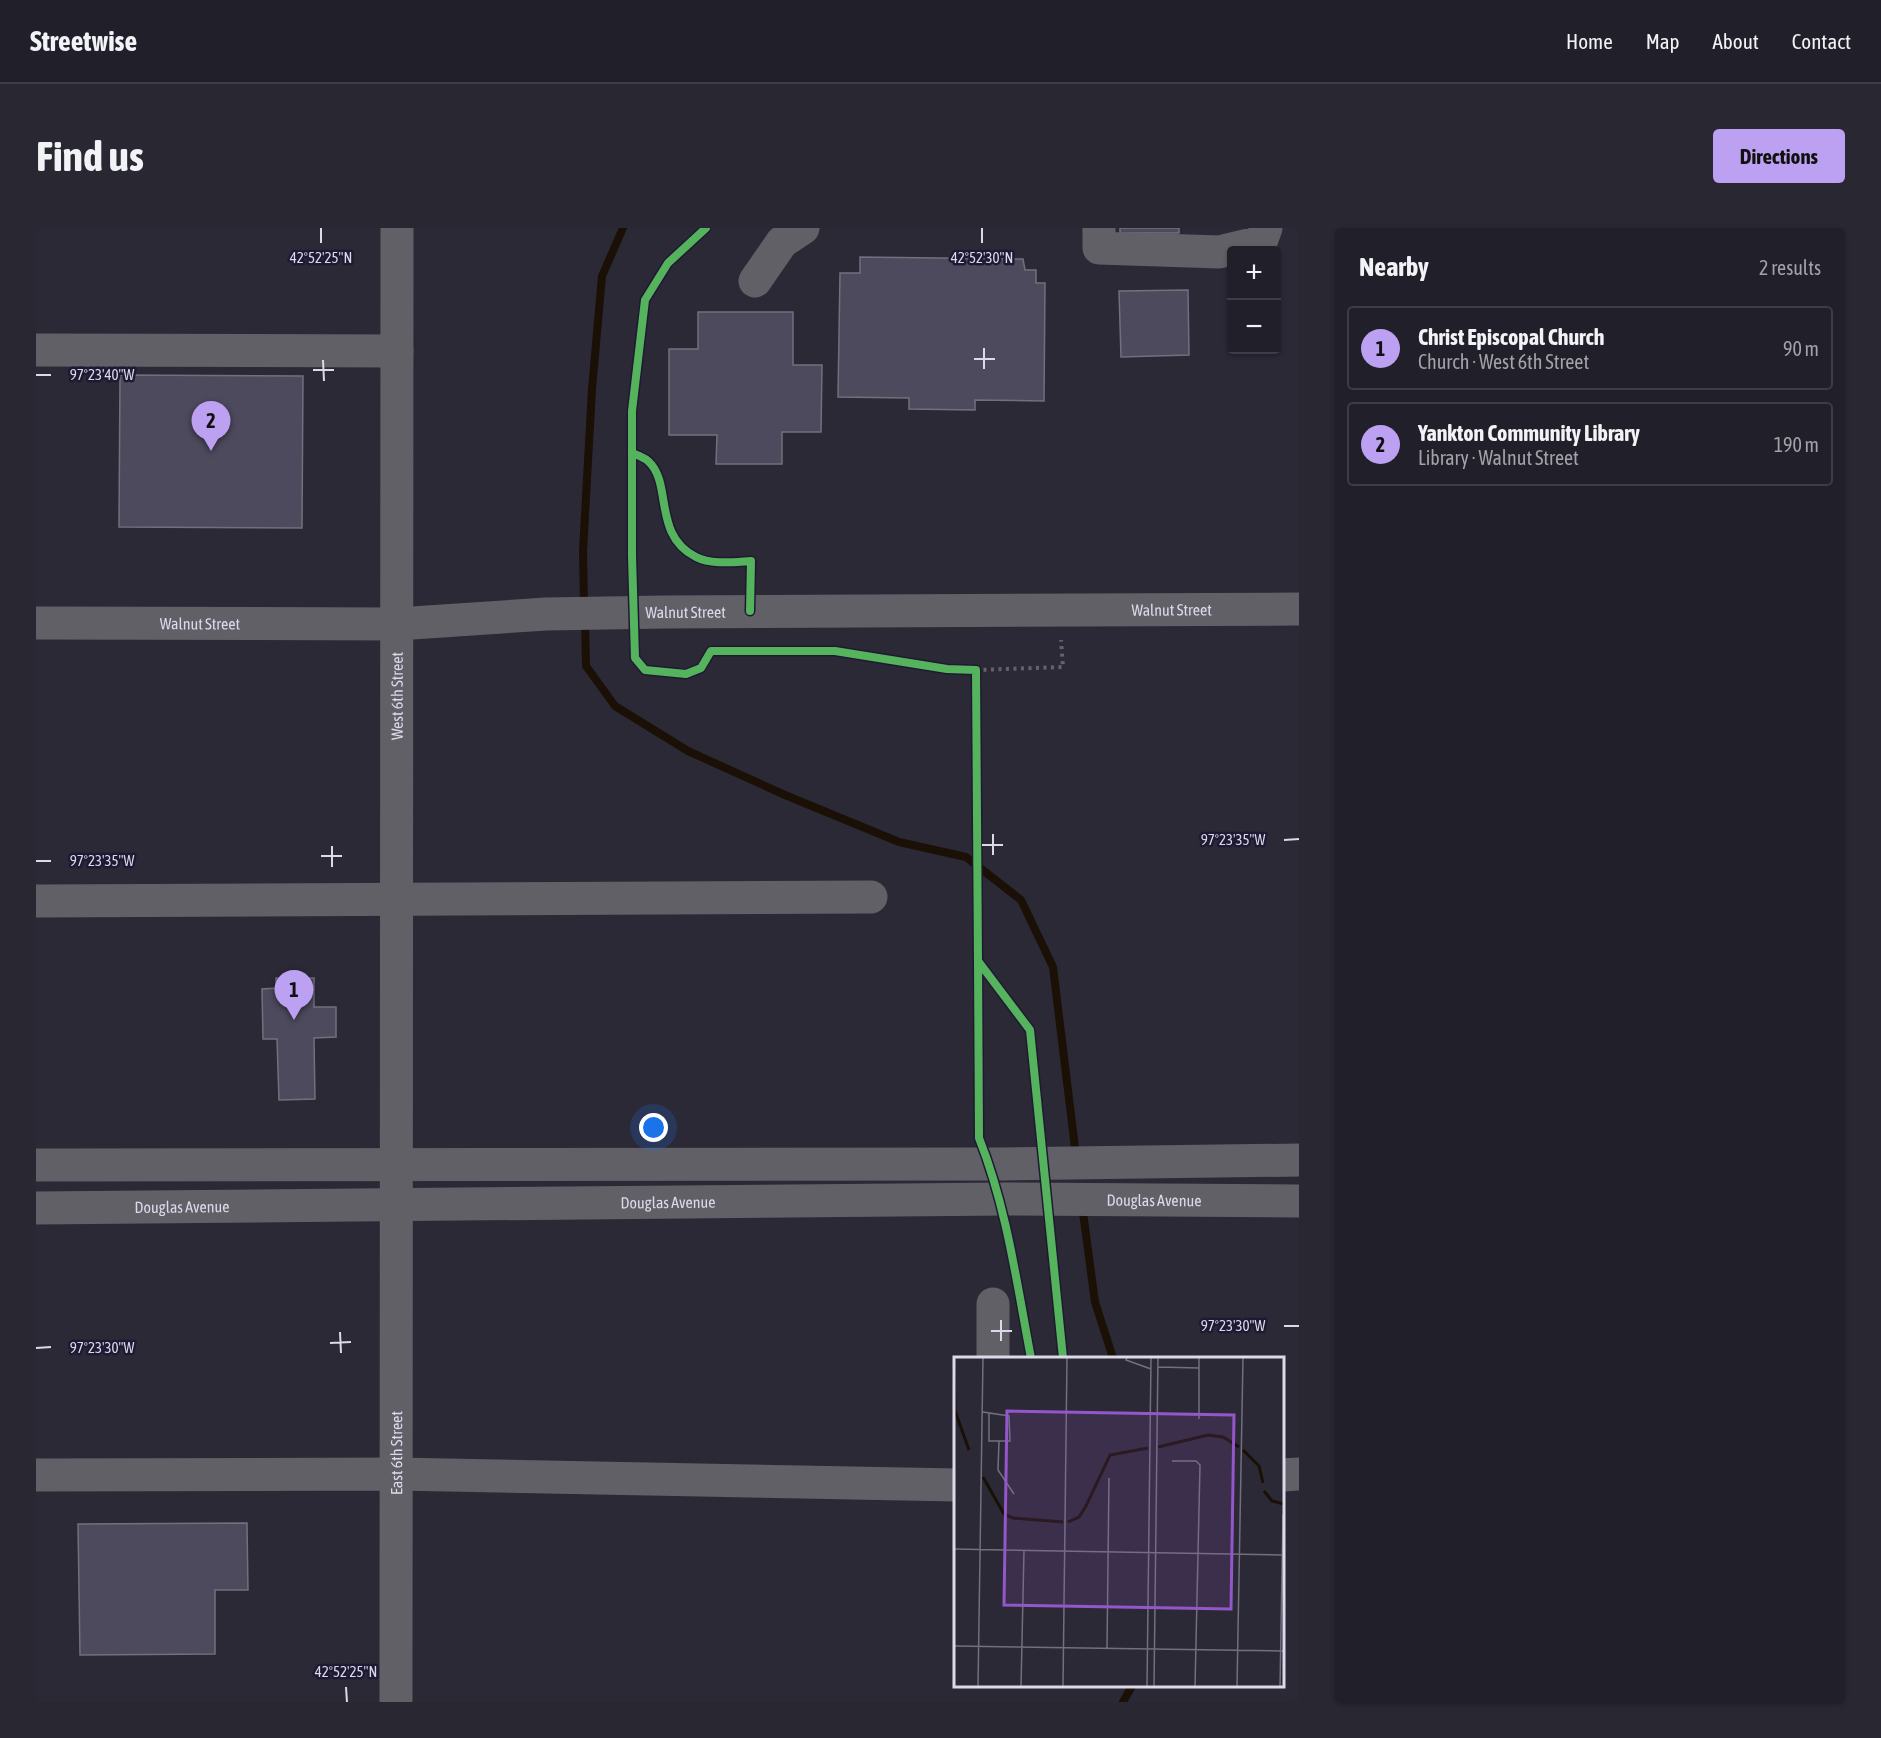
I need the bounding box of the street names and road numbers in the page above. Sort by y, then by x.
street label: Walnut Street [1131,600,1212,619]
street label: Walnut Street [645,603,726,621]
street label: Walnut Street [160,614,241,633]
street label: West 6th Street [388,652,406,740]
street label: Douglas Avenue [1106,1191,1202,1210]
street label: Douglas Avenue [620,1193,716,1212]
street label: Douglas Avenue [134,1197,230,1217]
street label: East 6th Street [387,1411,405,1495]

